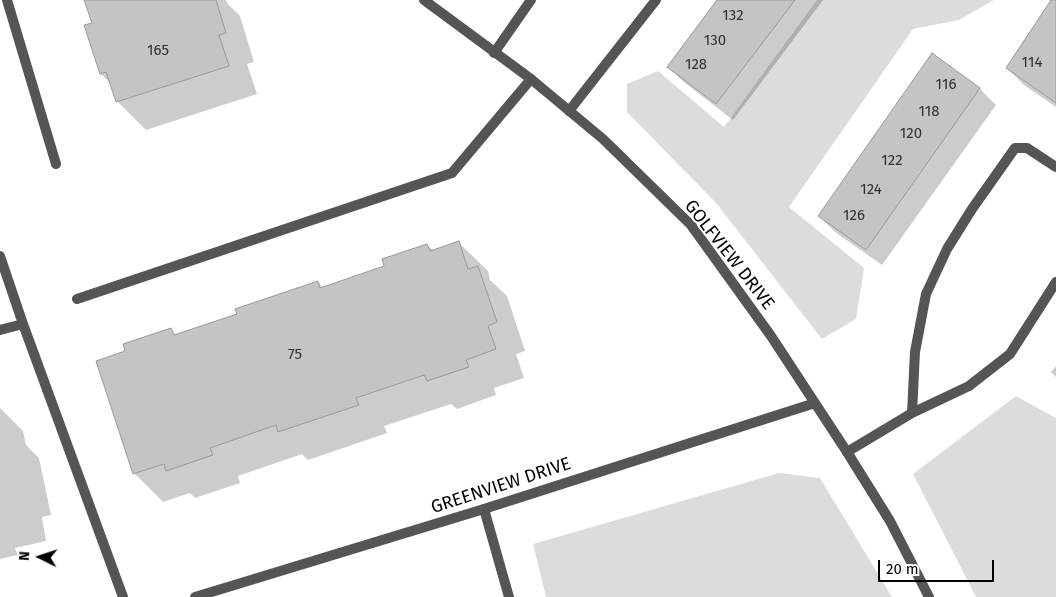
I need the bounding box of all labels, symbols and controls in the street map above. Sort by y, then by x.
house number: 132 [722,7,744,25]
house number: 130 [704,32,726,50]
house number: 165 [147,42,169,60]
house number: 114 [1022,54,1042,72]
house number: 128 [685,56,707,74]
house number: 116 [936,76,956,94]
house number: 118 [918,103,940,121]
house number: 120 [900,125,922,143]
house number: 122 [881,152,903,170]
house number: 124 [860,181,882,199]
street label: GOLFVIEW DRIVE [679,196,779,314]
house number: 126 [843,207,865,225]
house number: 75 [288,346,302,364]
street label: GREENVIEW DRIVE [428,453,574,519]
north arrow [15,532,65,582]
scale bar [881,550,997,582]
text: N [16,551,33,561]
text: 20 m [886,560,919,578]

